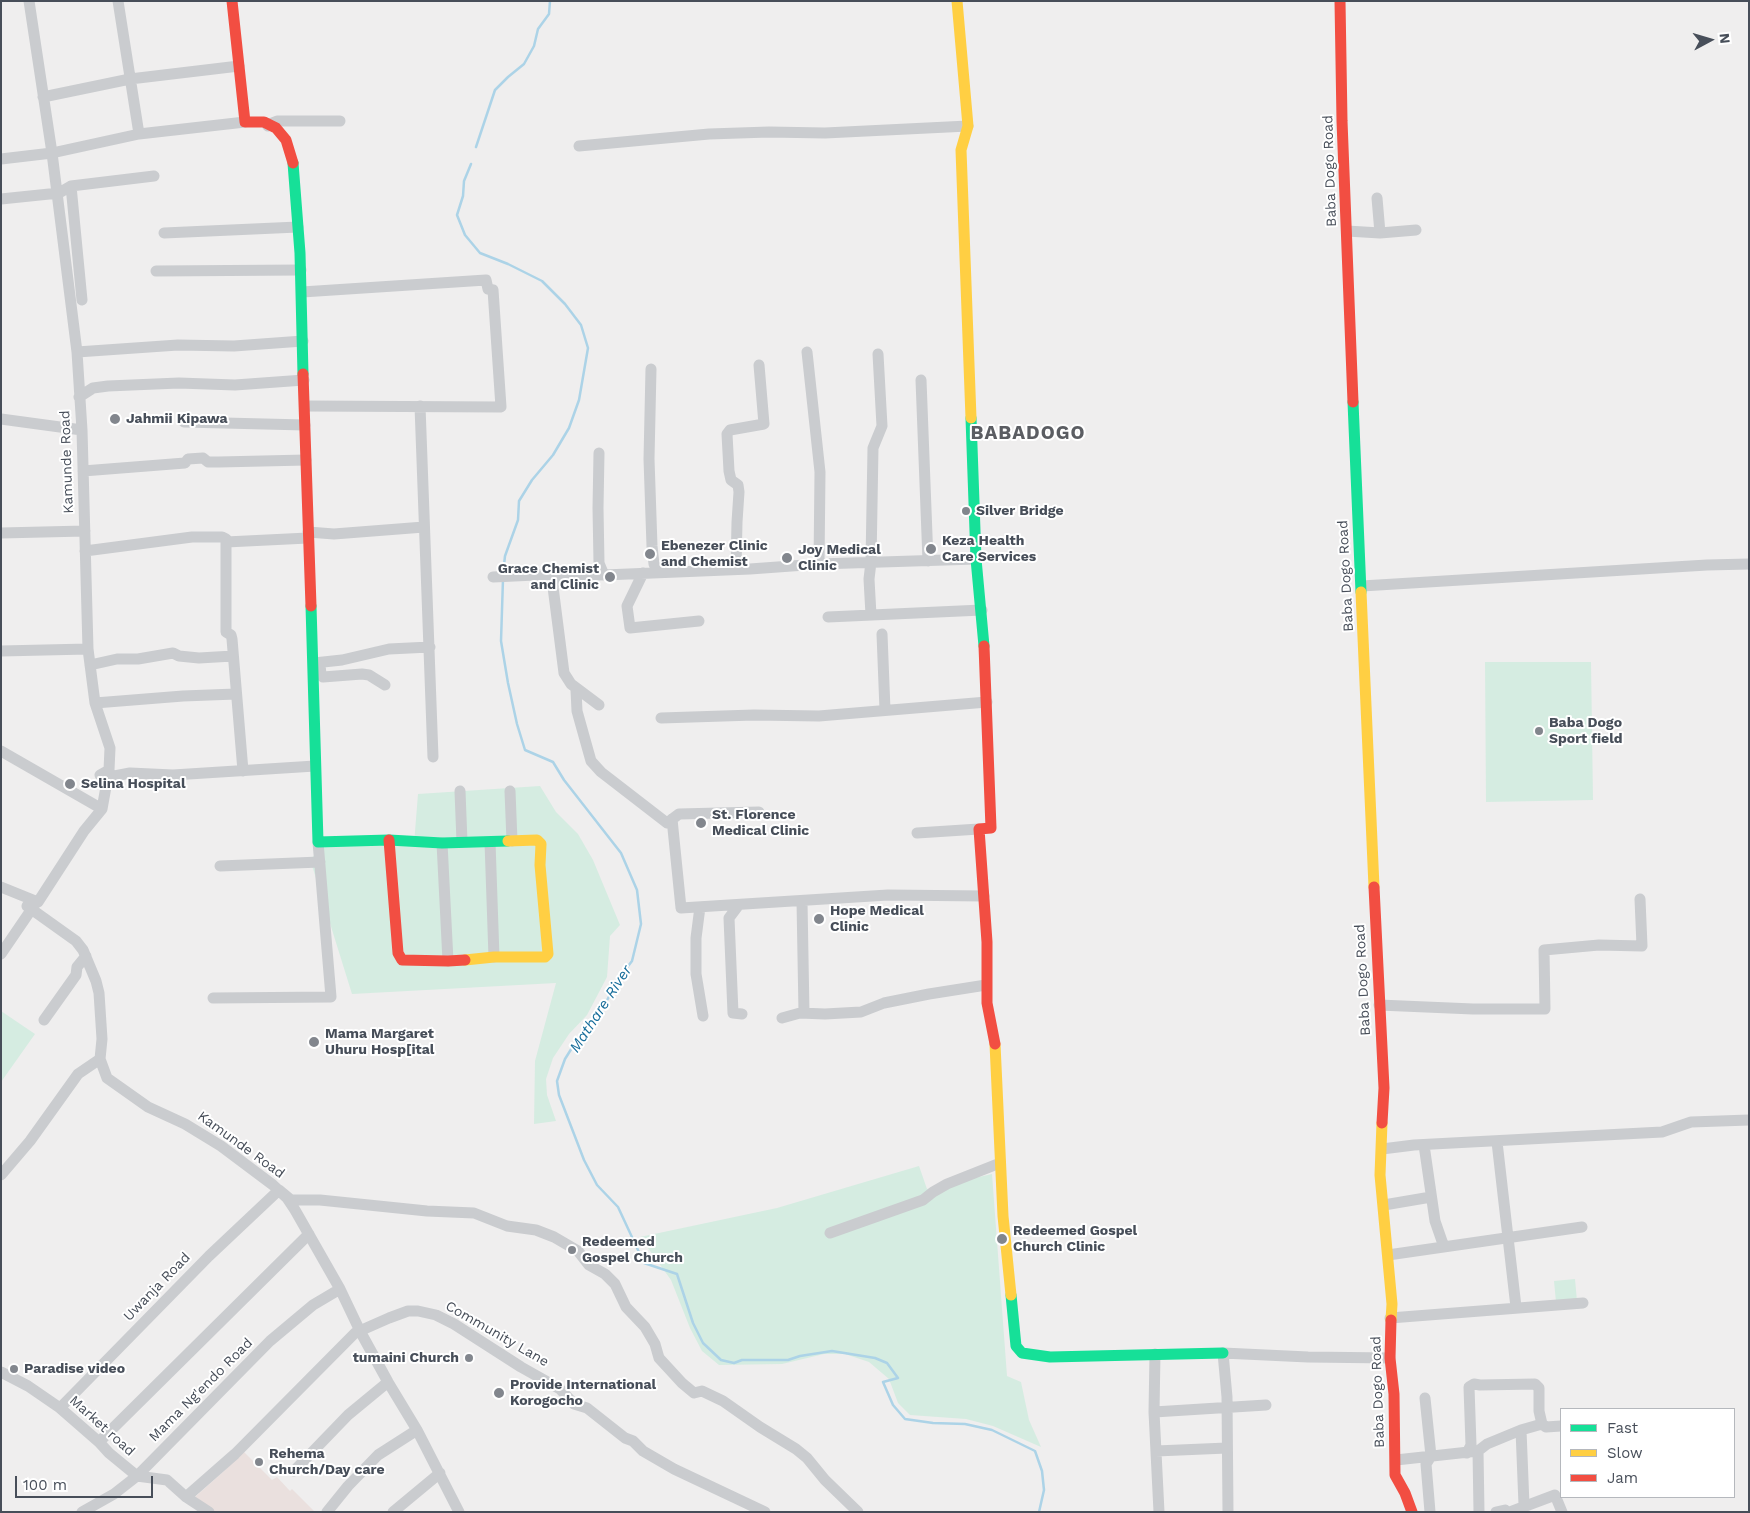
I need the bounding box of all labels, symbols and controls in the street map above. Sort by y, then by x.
north arrow [1685,15,1735,65]
text: N [1716,32,1733,44]
street label: Baba Dogo Road [1320,115,1340,227]
street label: Kamunde Road [57,410,77,514]
place label: Jahmii Kipawa [126,411,228,427]
marker: Jahmii Kipawa [108,412,122,426]
district label: BABADOGO [970,422,1086,444]
place label: Silver Bridge [976,503,1064,519]
marker: Silver Bridge [960,505,972,517]
street label: Baba Dogo Road [1335,520,1357,632]
place label: Keza Health Care Services [942,533,1036,566]
place label: Ebenezer Clinic and Chemist [661,538,768,570]
place label: Joy Medical Clinic [798,542,881,574]
marker: Keza Health Care Services [924,542,938,556]
marker: Ebenezer Clinic and Chemist [643,547,657,561]
marker: Joy Medical Clinic [780,551,794,565]
place label: Grace Chemist and Clinic [498,561,599,594]
marker: Grace Chemist and Clinic [603,570,617,584]
place label: Baba Dogo Sport field [1549,715,1622,748]
marker: Baba Dogo Sport field [1533,725,1545,737]
place label: Selina Hospital [81,776,186,792]
marker: Selina Hospital [63,777,77,791]
place label: St. Florence Medical Clinic [712,807,809,840]
marker: St. Florence Medical Clinic [694,816,708,830]
place label: Hope Medical Clinic [830,903,924,936]
marker: Hope Medical Clinic [812,912,826,926]
street label: Baba Dogo Road [1352,924,1374,1036]
water label: Mathare River [566,962,636,1056]
place label: Mama Margaret Uhuru Hosp[ital [325,1026,434,1058]
marker: Mama Margaret Uhuru Hosp[ital [307,1035,321,1049]
street label: Kamunde Road [194,1108,288,1182]
place label: Redeemed Gospel Church Clinic [1013,1223,1137,1256]
marker: Redeemed Gospel Church Clinic [995,1232,1009,1246]
place label: Redeemed Gospel Church [582,1234,683,1266]
marker: Redeemed Gospel Church [566,1244,578,1256]
street label: Uwanja Road [120,1249,194,1325]
street label: Community Lane [442,1298,552,1370]
street label: Mama Ng'endo Road [146,1335,256,1445]
street label: Baba Dogo Road [1368,1336,1388,1448]
place label: tumaini Church [353,1350,459,1366]
marker: tumaini Church [463,1352,475,1364]
place label: Paradise video [24,1361,125,1377]
marker: Paradise video [8,1363,20,1375]
place label: Provide International Korogocho [510,1377,656,1410]
marker: Provide International Korogocho [492,1386,506,1400]
street label: Market road [66,1392,138,1460]
legend [1560,1408,1735,1498]
text: Fast [1607,1419,1638,1437]
text: Slow [1607,1444,1643,1462]
place label: Rehema Church/Day care [269,1446,385,1478]
marker: Rehema Church/Day care [253,1456,265,1468]
scale bar [18,1466,155,1498]
text: Jam [1607,1469,1638,1487]
text: 100 m [23,1476,67,1494]

